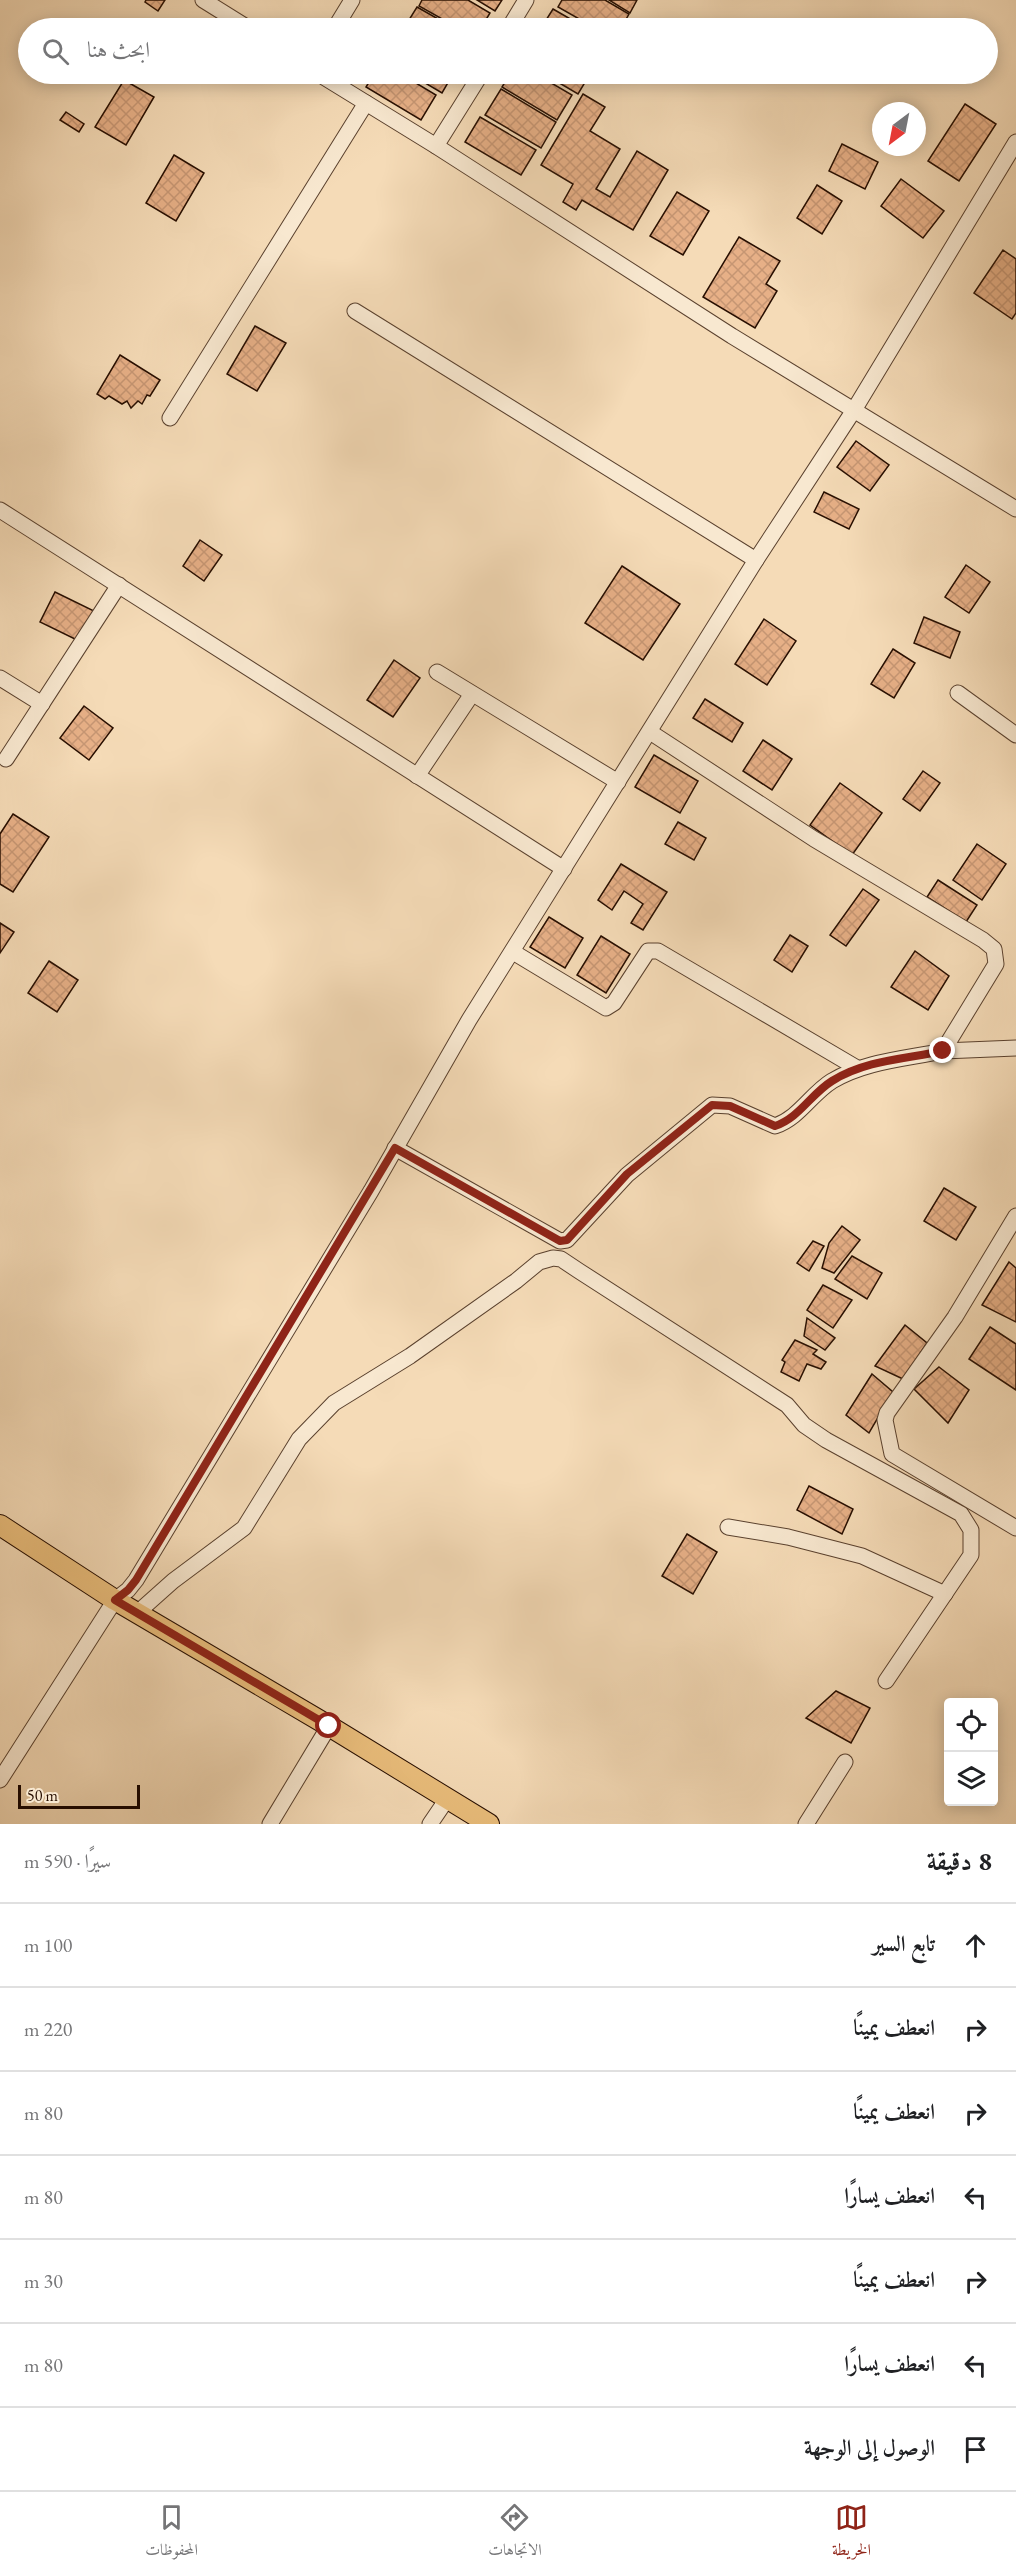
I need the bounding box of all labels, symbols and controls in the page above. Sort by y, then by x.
search box [18,18,998,84]
icon: search [39,35,72,68]
text: ابحث هنا [87,35,150,64]
north arrow [872,102,926,156]
route end [929,1037,955,1063]
map controls [944,1698,998,1806]
button: locate [944,1698,998,1752]
route start [315,1712,341,1738]
button: layers [944,1752,998,1806]
scale bar [18,1782,140,1810]
text: 50 m [27,1785,58,1806]
text: 8 دقيقة [927,1844,992,1878]
text: سيرًا · 590 m [24,1848,111,1874]
text: تابع السير [872,1929,935,1958]
icon: ahead [959,1929,992,1962]
text: 100 m [24,1932,72,1958]
text: انعطف يمينًا [853,2013,935,2042]
icon: right [959,2013,992,2046]
text: 220 m [24,2016,72,2042]
text: انعطف يمينًا [853,2097,935,2126]
icon: right [959,2097,992,2130]
text: 80 m [24,2100,63,2126]
text: انعطف يسارًا [844,2181,935,2210]
icon: left [959,2181,992,2214]
text: 80 m [24,2184,63,2210]
text: انعطف يمينًا [853,2265,935,2294]
icon: right [959,2265,992,2298]
text: 30 m [24,2268,63,2294]
text: انعطف يسارًا [844,2349,935,2378]
icon: left [959,2349,992,2382]
text: 80 m [24,2352,63,2378]
text: الوصول إلى الوجهة [804,2433,935,2462]
icon: arrive [959,2433,992,2466]
tab: المحفوظات [145,2501,198,2565]
tab: الاتجاهات [488,2501,542,2565]
tab: الخريطة [832,2501,871,2565]

